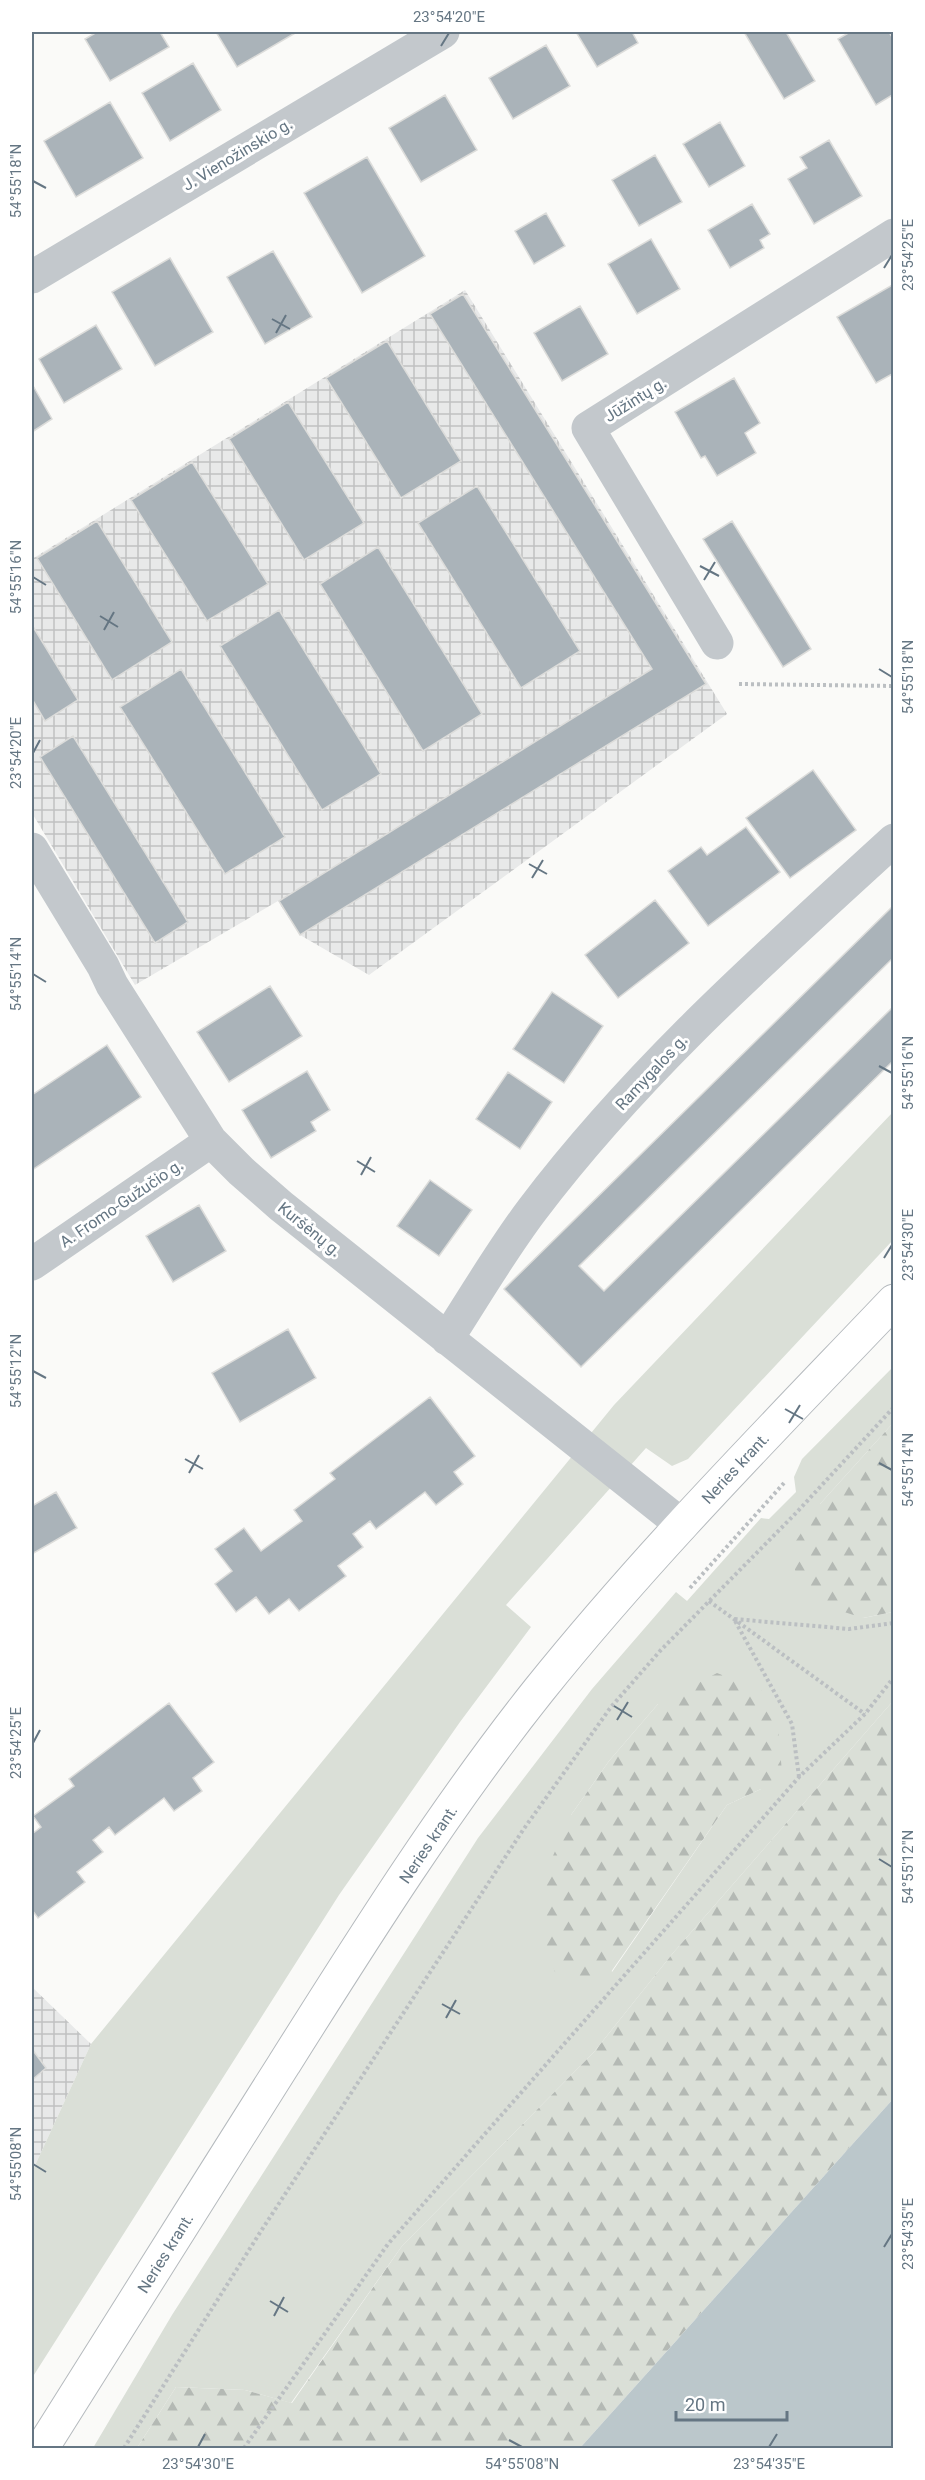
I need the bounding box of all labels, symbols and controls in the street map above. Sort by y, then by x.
text: 23°54'20"E [413,8,486,26]
street label: J. Vienožinskio g. [179,114,296,195]
text: 54°55'18"N [7,144,25,218]
text: 23°54'25"E [899,218,917,291]
street label: Jūžintų g. [601,373,670,426]
text: 54°55'16"N [7,540,25,614]
text: 54°55'18"N [899,640,917,714]
text: 23°54'20"E [7,716,25,789]
text: 54°55'14"N [7,937,25,1011]
street label: Ramygalos g. [612,1031,691,1114]
text: 54°55'16"N [899,1036,917,1110]
street label: A. Fromo-Gužučio g. [56,1155,186,1252]
street label: Kuršėnų g. [274,1198,345,1261]
text: 23°54'30"E [899,1208,917,1281]
text: 54°55'12"N [7,1334,25,1408]
street label: Neries krant. [698,1429,773,1508]
text: 54°55'14"N [899,1433,917,1507]
text: 23°54'25"E [7,1706,25,1779]
street label: Neries krant. [395,1802,461,1887]
text: 54°55'12"N [899,1830,917,1904]
text: 54°55'08"N [7,2127,25,2201]
text: 23°54'35"E [899,2197,917,2270]
street label: Neries krant. [133,2210,197,2297]
scale bar [676,2384,787,2422]
text: 20 m [685,2394,725,2415]
text: 23°54'30"E [162,2455,235,2473]
text: 54°55'08"N [485,2455,559,2473]
text: 23°54'35"E [733,2455,806,2473]

